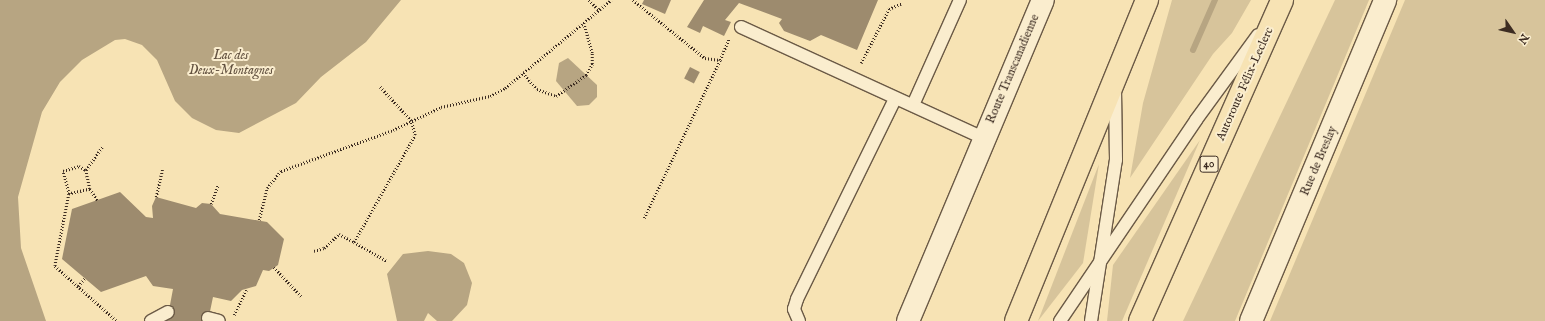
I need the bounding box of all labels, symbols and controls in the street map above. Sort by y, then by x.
street label: Route Transcanadienne [983,12,1043,126]
north arrow [1493,12,1533,52]
street label: Autoroute Félix-Leclerc [1213,25,1277,143]
text: N [1514,31,1531,47]
water label: Lac des Deux-Montagnes [189,49,273,80]
street label: Rue de Breslay [1298,124,1340,198]
road number: 40 [1199,155,1219,173]

